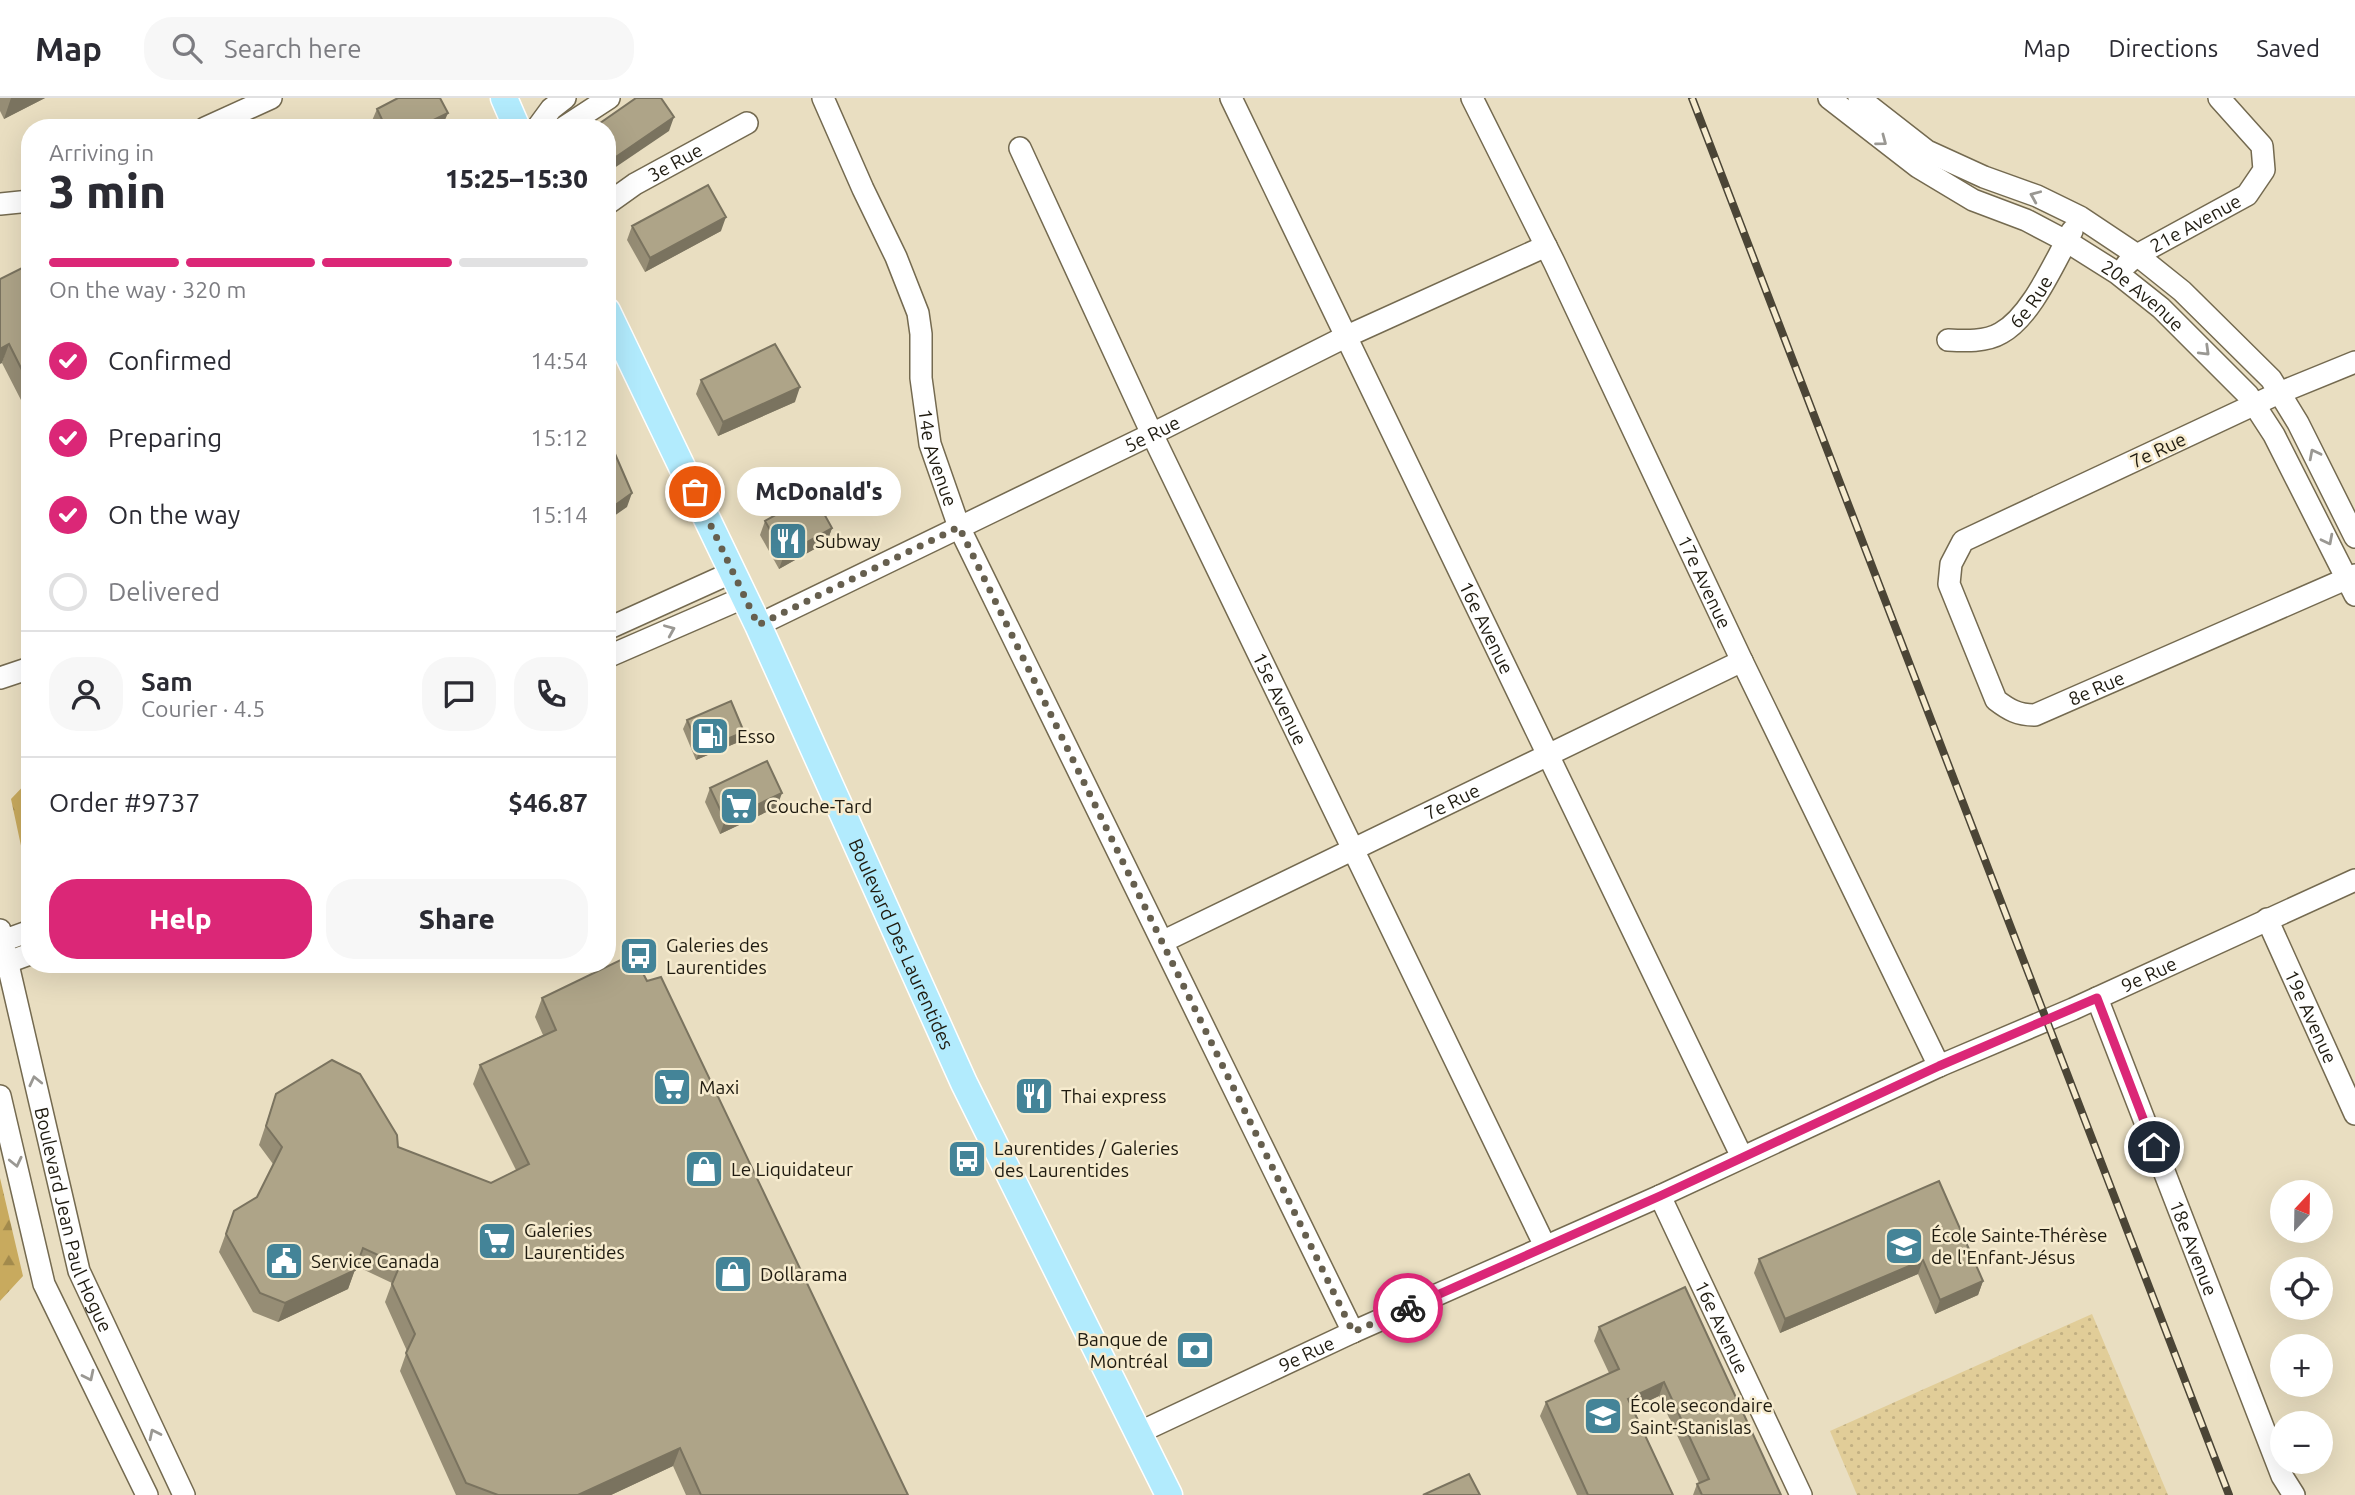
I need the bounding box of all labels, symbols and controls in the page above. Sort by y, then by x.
search box [144,17,634,80]
icon: search [168,29,206,67]
text: Map [35,30,102,67]
text: Search here [224,34,362,63]
text: Map [2023,35,2070,62]
text: Directions [2108,35,2218,62]
text: Saved [2256,35,2320,62]
one-way arrow [1875,132,1887,145]
street label: 3e Rue [644,138,706,186]
text: Arriving in [49,140,154,165]
text: 15:25–15:30 [445,164,588,193]
text: 3 min [49,165,166,217]
street label: 21e Avenue [2146,189,2245,257]
one-way arrow [2030,191,2042,205]
street label: 20e Avenue [2098,255,2189,336]
street label: 6e Rue [2005,272,2057,333]
text: On the way · 320 m [49,277,246,302]
icon: check [49,342,87,380]
one-way arrow [2197,343,2210,356]
text: Confirmed [108,346,232,375]
text: 14:54 [530,348,588,373]
street label: 14e Avenue [914,408,962,509]
street label: 5e Rue [1121,411,1183,457]
icon: check [49,419,87,457]
text: Preparing [108,423,222,452]
text: 15:12 [530,425,588,450]
street label: 7e Rue [2127,428,2189,472]
one-way arrow [2308,449,2322,461]
pin [665,462,725,522]
callout: McDonald's [737,468,902,516]
icon: bag [676,473,714,511]
text: McDonald's [755,479,883,504]
icon: check [49,496,87,534]
text: On the way [108,500,240,529]
text: 15:14 [530,502,588,527]
restaurant icon: Subway [767,520,809,562]
place label: Subway [815,530,881,552]
street label: 17e Avenue [1673,532,1736,632]
one-way arrow [2320,533,2333,545]
text: Delivered [108,577,220,606]
street label: 16e Avenue [1455,578,1518,678]
one-way arrow [663,624,675,638]
street label: 15e Avenue [1248,649,1312,749]
button: person [49,657,123,731]
button: chat [422,657,496,731]
button: phone [514,657,588,731]
street label: 8e Rue [2065,666,2128,710]
text: Sam [141,667,193,696]
text: Courier · 4.5 [141,696,265,721]
fuel station icon: Esso [689,715,731,757]
place label: Esso [737,725,775,747]
street label: 7e Rue [1421,779,1483,824]
supermarket icon: Couche-Tard [718,785,760,827]
text: Order #9737 [49,788,200,817]
text: $46.87 [508,788,588,817]
place label: Couche-Tard [766,795,872,817]
street label: Boulevard Des Laurentides [844,835,958,1053]
button: Help [49,879,312,959]
button: Share [326,879,588,959]
place label: Galeries des Laurentides [666,934,769,978]
bus stop icon: Galeries des Laurentides [618,935,660,977]
street label: 9e Rue [2117,952,2180,997]
street label: 19e Avenue [2280,966,2342,1067]
supermarket icon: Maxi [651,1066,693,1108]
one-way arrow [28,1075,43,1087]
restaurant icon: Thai express [1013,1075,1055,1117]
place label: Maxi [699,1076,740,1098]
place label: Thai express [1061,1085,1167,1107]
street label: Boulevard Jean Paul Hogue [30,1105,117,1335]
pin [2124,1117,2184,1177]
icon: home [2135,1128,2173,1166]
place label: Laurentides / Galeries des Laurentides [994,1137,1179,1181]
bus stop icon: Laurentides / Galeries des Laurentides [946,1138,988,1180]
shop icon: Le Liquidateur [683,1148,725,1190]
one-way arrow [7,1156,22,1168]
place label: Le Liquidateur [731,1158,853,1180]
north arrow [2270,1180,2333,1242]
map controls [2270,1180,2333,1474]
street label: 18e Avenue [2165,1197,2222,1299]
place label: Galeries Laurentides [524,1219,625,1263]
supermarket icon: Galeries Laurentides [476,1220,518,1262]
place label: École Sainte-Thérèse de l'Enfant-Jésus [1931,1224,2108,1268]
school or university icon: École Sainte-Thérèse de l'Enfant-Jésus [1883,1225,1925,1267]
public building icon: Service Canada [263,1240,305,1282]
place label: Service Canada [311,1250,440,1272]
shop icon: Dollarama [712,1253,754,1295]
button: locate [2270,1257,2333,1320]
place label: Dollarama [760,1263,847,1285]
courier [1373,1273,1443,1343]
street label: 16e Avenue [1690,1277,1753,1377]
icon: bike [1389,1289,1427,1327]
place label: Banque de Montréal [1077,1328,1168,1372]
bank icon: Banque de Montréal [1174,1329,1216,1371]
street label: 9e Rue [1275,1331,1338,1376]
button: + [2270,1334,2333,1397]
one-way arrow [81,1369,95,1381]
place label: École secondaire Saint-Stanislas [1630,1394,1773,1438]
school or university icon: École secondaire Saint-Stanislas [1582,1395,1624,1437]
button: − [2270,1411,2333,1474]
one-way arrow [148,1428,162,1441]

